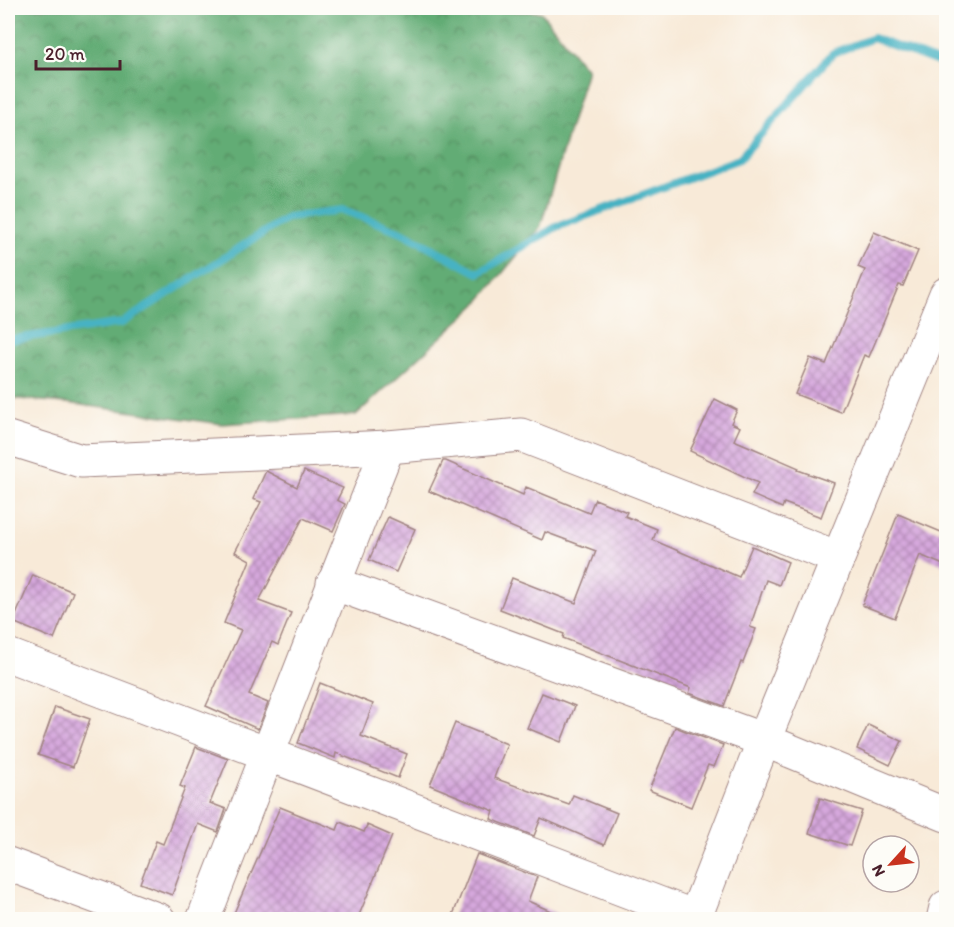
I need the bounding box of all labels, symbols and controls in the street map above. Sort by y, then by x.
scale bar [36,33,120,71]
text: 20 m [45,43,85,65]
north arrow [861,834,921,894]
text: N [867,861,889,880]

